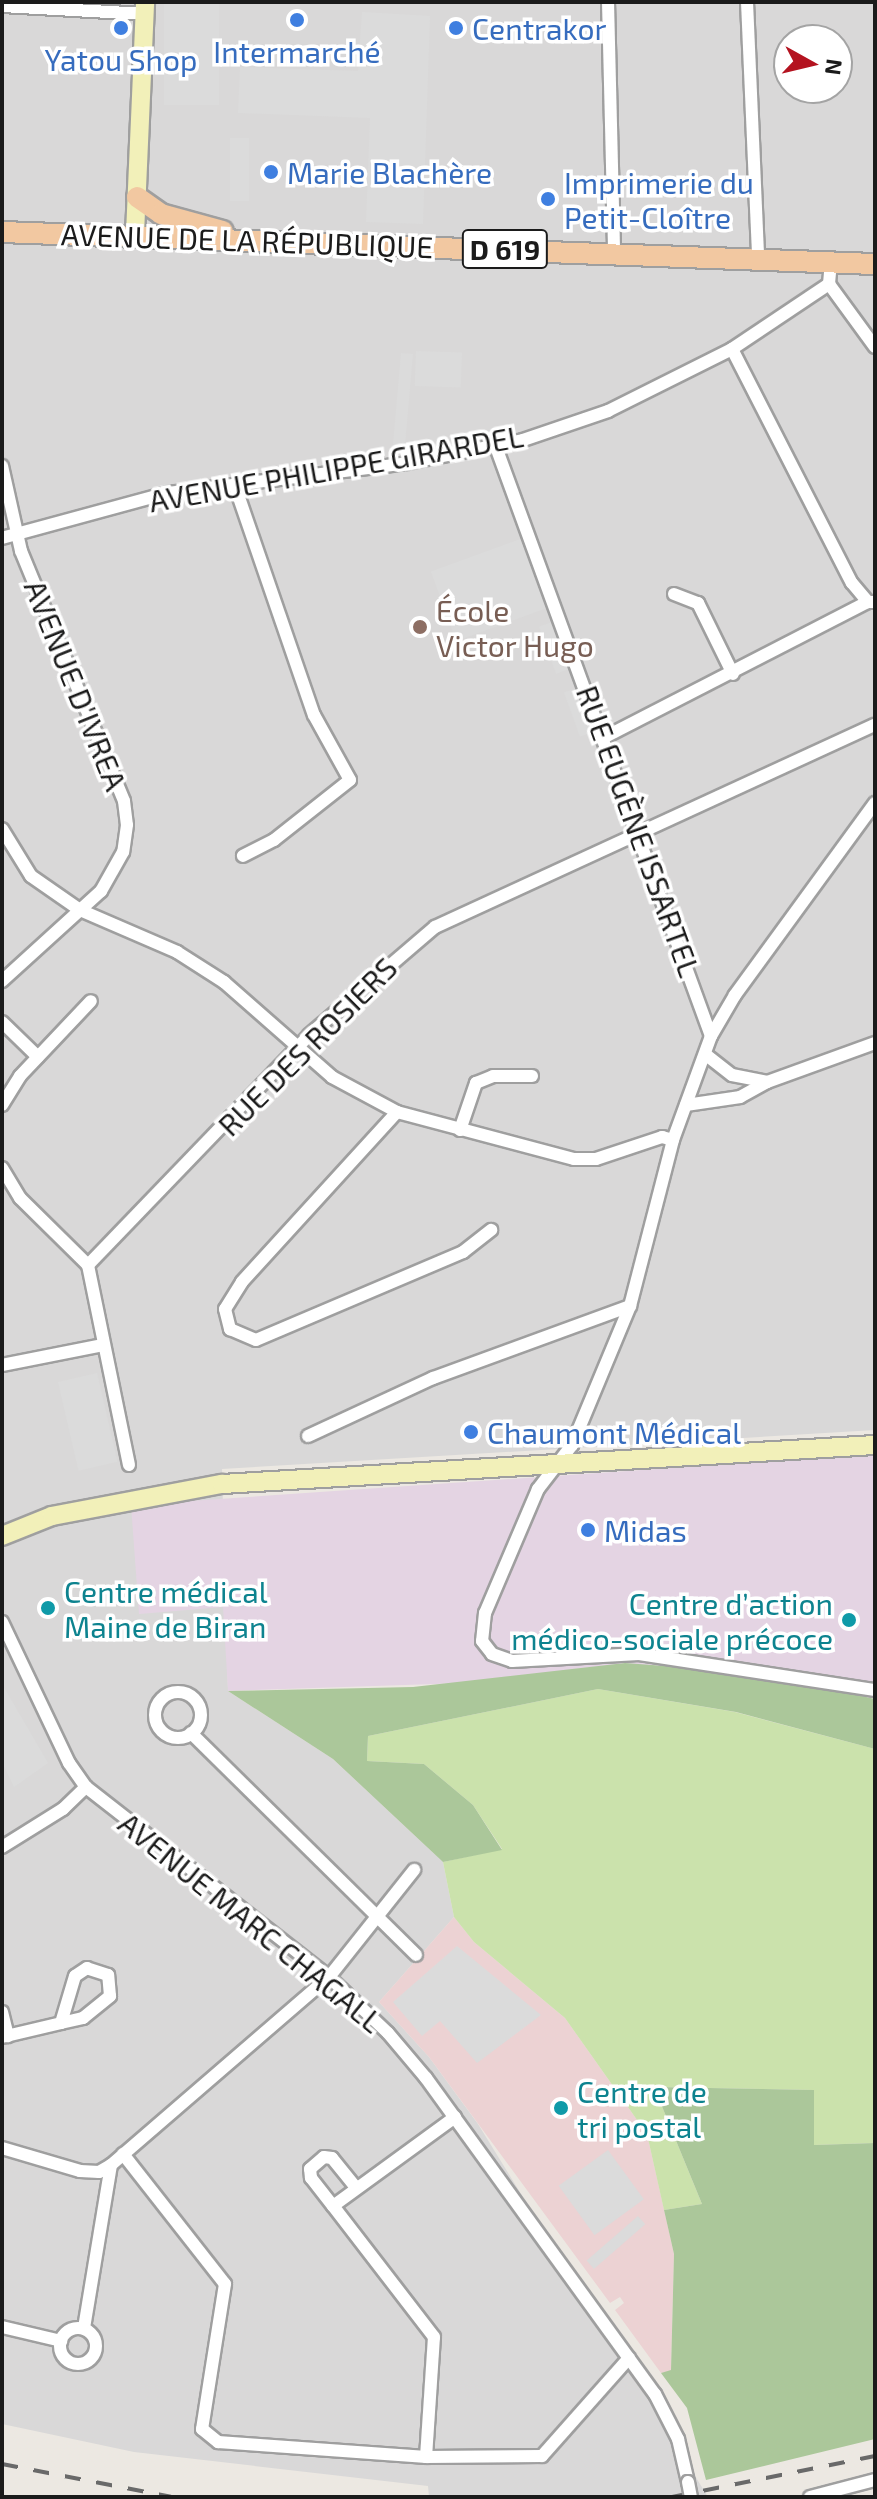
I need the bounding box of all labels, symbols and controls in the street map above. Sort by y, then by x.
place label: Centrakor [472,10,606,46]
marker: Intermarché [288,11,306,29]
marker: Yatou Shop [112,19,130,37]
marker: Centrakor [447,19,465,37]
north arrow [773,24,853,104]
place label: Intermarché [213,33,381,69]
place label: Yatou Shop [45,41,197,77]
text: N [821,57,849,77]
place label: Marie Blachère [287,154,492,190]
marker: Marie Blachère [262,163,280,181]
place label: Imprimerie du Petit-Cloître [564,164,754,234]
marker: Imprimerie du Petit-Cloître [539,190,557,208]
street label: AVENUE DE LA RÉPUBLIQUE [60,215,434,265]
road number: D 619 [461,225,549,273]
street label: AVENUE PHILIPPE GIRARDEL [146,417,526,519]
street label: AVENUE D'IVREA [17,575,135,795]
place label: École Victor Hugo [436,592,594,662]
marker: École Victor Hugo [411,618,429,636]
street label: RUE EUGÈNE ISSARTEL [570,681,708,981]
street label: RUE DES ROSIERS [210,949,404,1143]
place label: Chaumont Médical [487,1414,741,1450]
marker: Chaumont Médical [462,1423,480,1441]
place label: Midas [604,1512,687,1548]
marker: Midas [579,1521,597,1539]
place label: Centre médical Maine de Biran [64,1573,268,1644]
place label: Centre d’action médico-sociale précoce [511,1585,833,1656]
marker: Centre médical Maine de Biran [39,1599,57,1617]
marker: Centre d’action médico-sociale précoce [840,1611,858,1629]
street label: AVENUE MARC CHAGALL [112,1805,390,2039]
place label: Centre de tri postal [577,2073,707,2144]
marker: Centre de tri postal [552,2099,570,2117]

